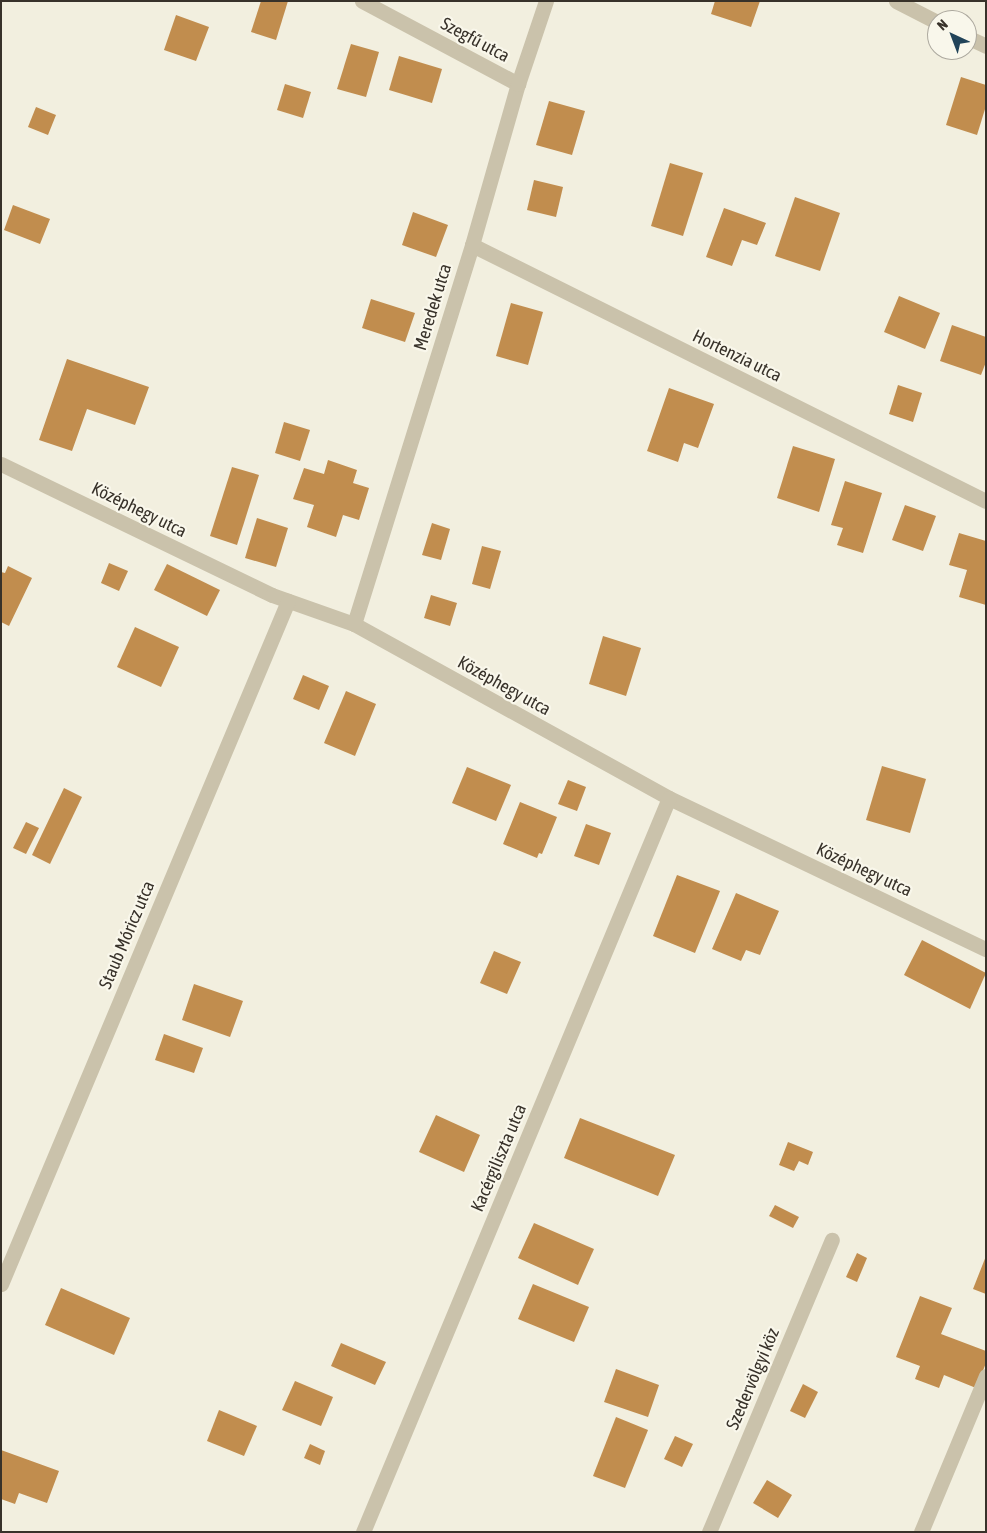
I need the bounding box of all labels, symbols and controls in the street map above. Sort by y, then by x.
north arrow [927,10,977,60]
street label: Szegfű utca [437,13,513,67]
text: N [934,16,951,33]
street label: Meredek utca [410,261,456,353]
street label: Hortenzia utca [689,325,785,387]
street label: Középhegy utca [88,478,190,542]
street label: Középhegy utca [454,652,554,720]
street label: Középhegy utca [813,838,915,902]
street label: Staub Móricz utca [95,878,159,992]
street label: Kacérgiliszta utca [467,1101,531,1215]
street label: Szedervölgyi köz [722,1325,784,1433]

